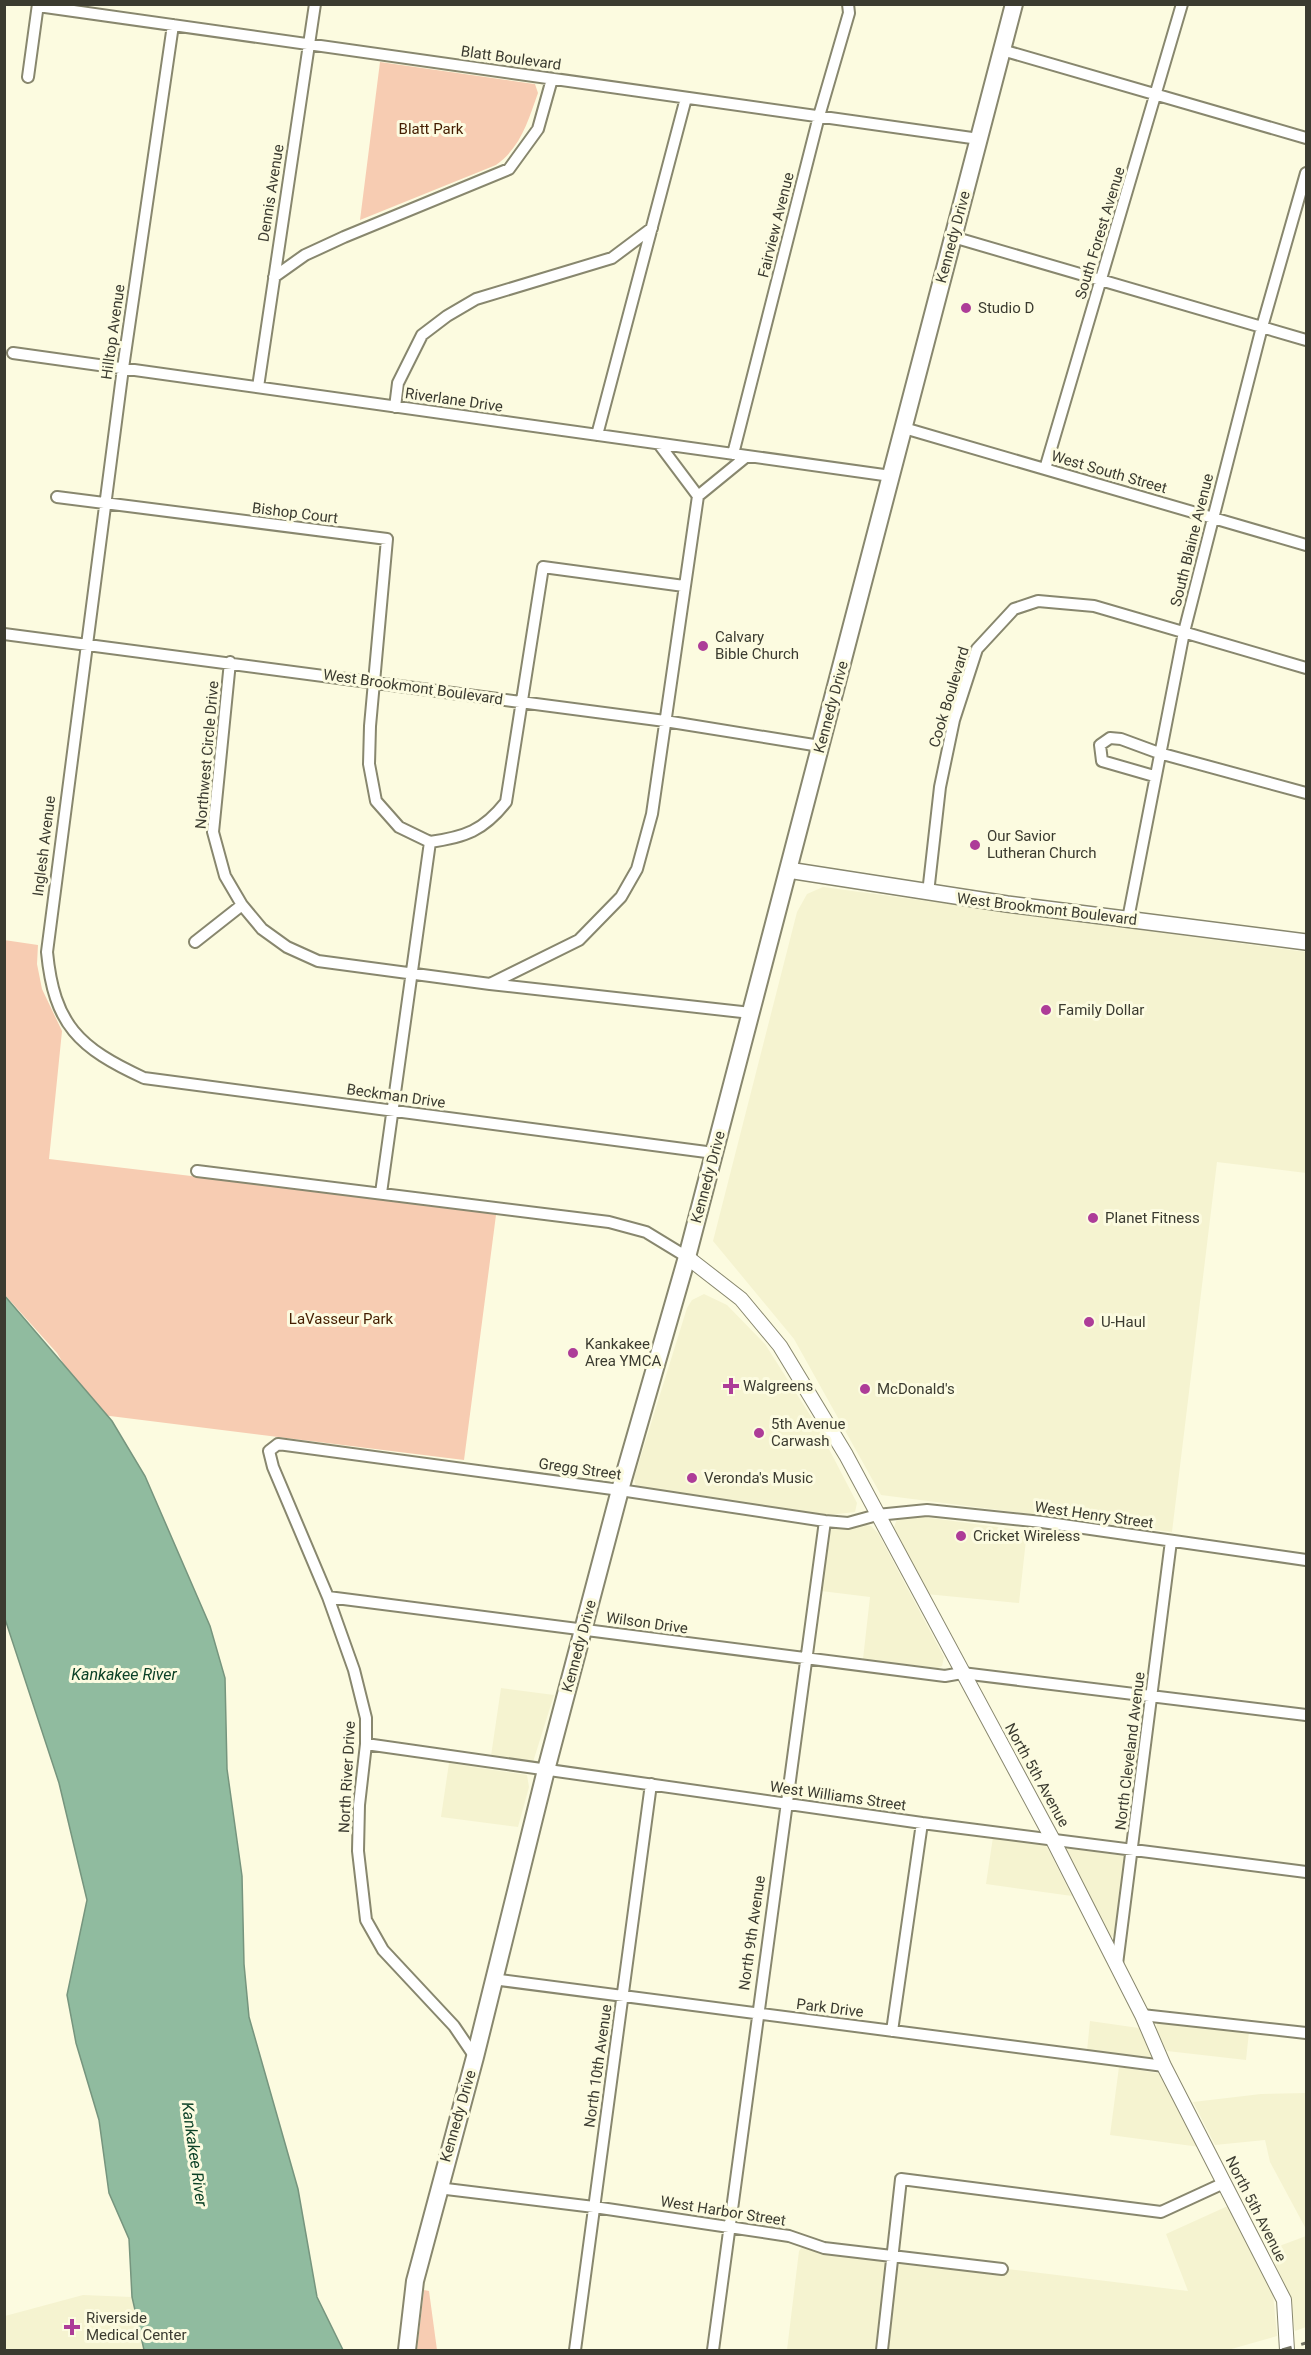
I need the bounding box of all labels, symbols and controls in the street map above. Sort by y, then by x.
street label: Blatt Boulevard [460,42,562,74]
park label: Blatt Park [399,120,464,138]
street label: Dennis Avenue [254,143,288,243]
street label: South Forest Avenue [1071,165,1129,301]
street label: Fairview Avenue [754,170,798,280]
street label: Kennedy Drive [932,189,974,285]
street label: Hilltop Avenue [97,283,129,381]
place label: Studio D [978,299,1034,317]
marker: Studio D [959,301,973,315]
street label: Riverlane Drive [404,384,504,416]
street label: West South Street [1049,447,1169,497]
street label: South Blaine Avenue [1167,472,1217,608]
street label: Bishop Court [251,499,339,527]
place label: Calvary Bible Church [715,628,799,663]
marker: Calvary Bible Church [696,639,710,653]
street label: Cook Boulevard [925,644,973,750]
street label: Kennedy Drive [810,659,852,755]
street label: West Brookmont Boulevard [322,665,504,709]
street label: Northwest Circle Drive [192,680,222,830]
street label: Inglesh Avenue [29,795,59,897]
place label: Our Savior Lutheran Church [987,827,1096,862]
marker: Our Savior Lutheran Church [968,838,982,852]
street label: West Brookmont Boulevard [956,889,1138,929]
place label: Family Dollar [1058,1001,1144,1019]
marker: Family Dollar [1039,1003,1053,1017]
street label: Beckman Drive [345,1080,447,1112]
street label: Kennedy Drive [687,1129,729,1225]
place label: Planet Fitness [1105,1209,1200,1227]
marker: Planet Fitness [1086,1211,1100,1225]
park label: LaVasseur Park [289,1310,394,1328]
place label: U-Haul [1101,1313,1146,1331]
marker: U-Haul [1082,1315,1096,1329]
place label: Kankakee Area YMCA [585,1335,661,1370]
marker: Kankakee Area YMCA [566,1346,580,1360]
place label: Walgreens [743,1377,813,1395]
marker: Walgreens [724,1379,738,1393]
place label: McDonald's [877,1380,955,1398]
marker: McDonald's [858,1382,872,1396]
place label: 5th Avenue Carwash [771,1415,845,1450]
marker: 5th Avenue Carwash [752,1426,766,1440]
street label: Gregg Street [538,1454,623,1484]
place label: Veronda's Music [704,1469,813,1487]
marker: Veronda's Music [685,1471,699,1485]
street label: West Henry Street [1033,1498,1155,1532]
place label: Cricket Wireless [973,1527,1080,1545]
marker: Cricket Wireless [954,1529,968,1543]
street label: Kennedy Drive [558,1598,600,1694]
street label: Wilson Drive [605,1608,689,1638]
water label: Kankakee River [71,1665,177,1684]
street label: North Cleveland Avenue [1111,1671,1149,1831]
street label: North 5th Avenue [1001,1720,1073,1830]
street label: North River Drive [335,1721,359,1833]
street label: West Williams Street [769,1778,907,1815]
street label: North 9th Avenue [735,1874,769,1992]
street label: Park Drive [795,1995,865,2021]
street label: North 10th Avenue [580,2003,616,2129]
street label: Kennedy Drive [436,2068,480,2164]
water label: Kankakee River [178,2101,211,2208]
street label: North 5th Avenue [1222,2153,1290,2265]
street label: West Harbor Street [659,2192,787,2230]
place label: Riverside Medical Center [86,2309,186,2344]
marker: Riverside Medical Center [63,2318,81,2336]

